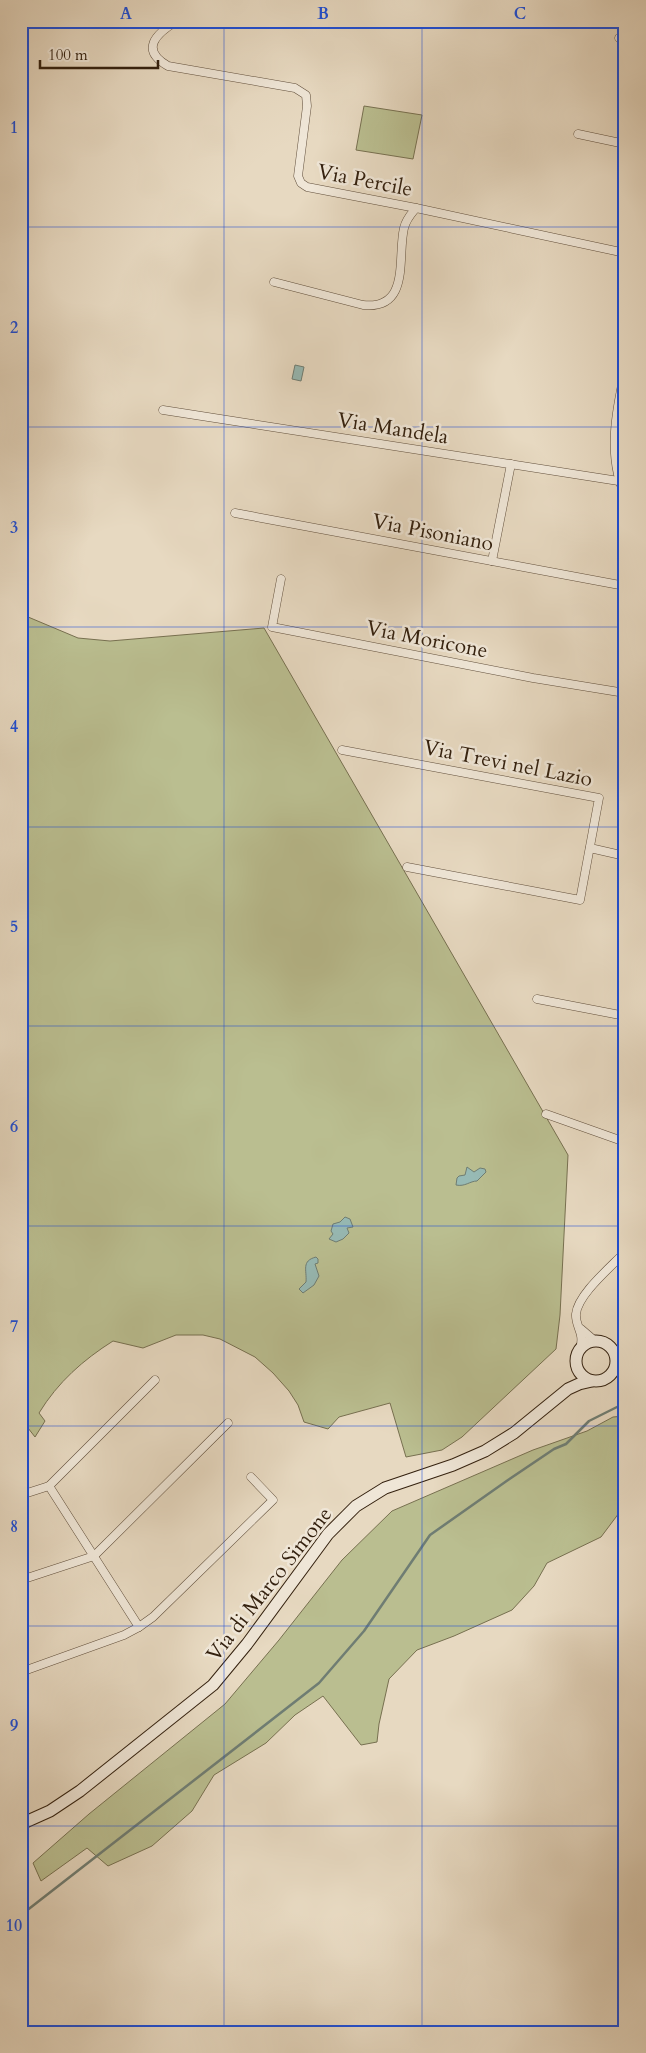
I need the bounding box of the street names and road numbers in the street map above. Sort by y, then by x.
street label: Via Percile [315,157,415,204]
street label: Via Mandela [335,405,450,452]
street label: Via Pisoniano [370,507,496,558]
street label: Via Moricone [364,614,490,665]
street label: Via Trevi nel Lazio [421,733,595,794]
street label: Via di Marco Simone [200,1501,339,1668]

